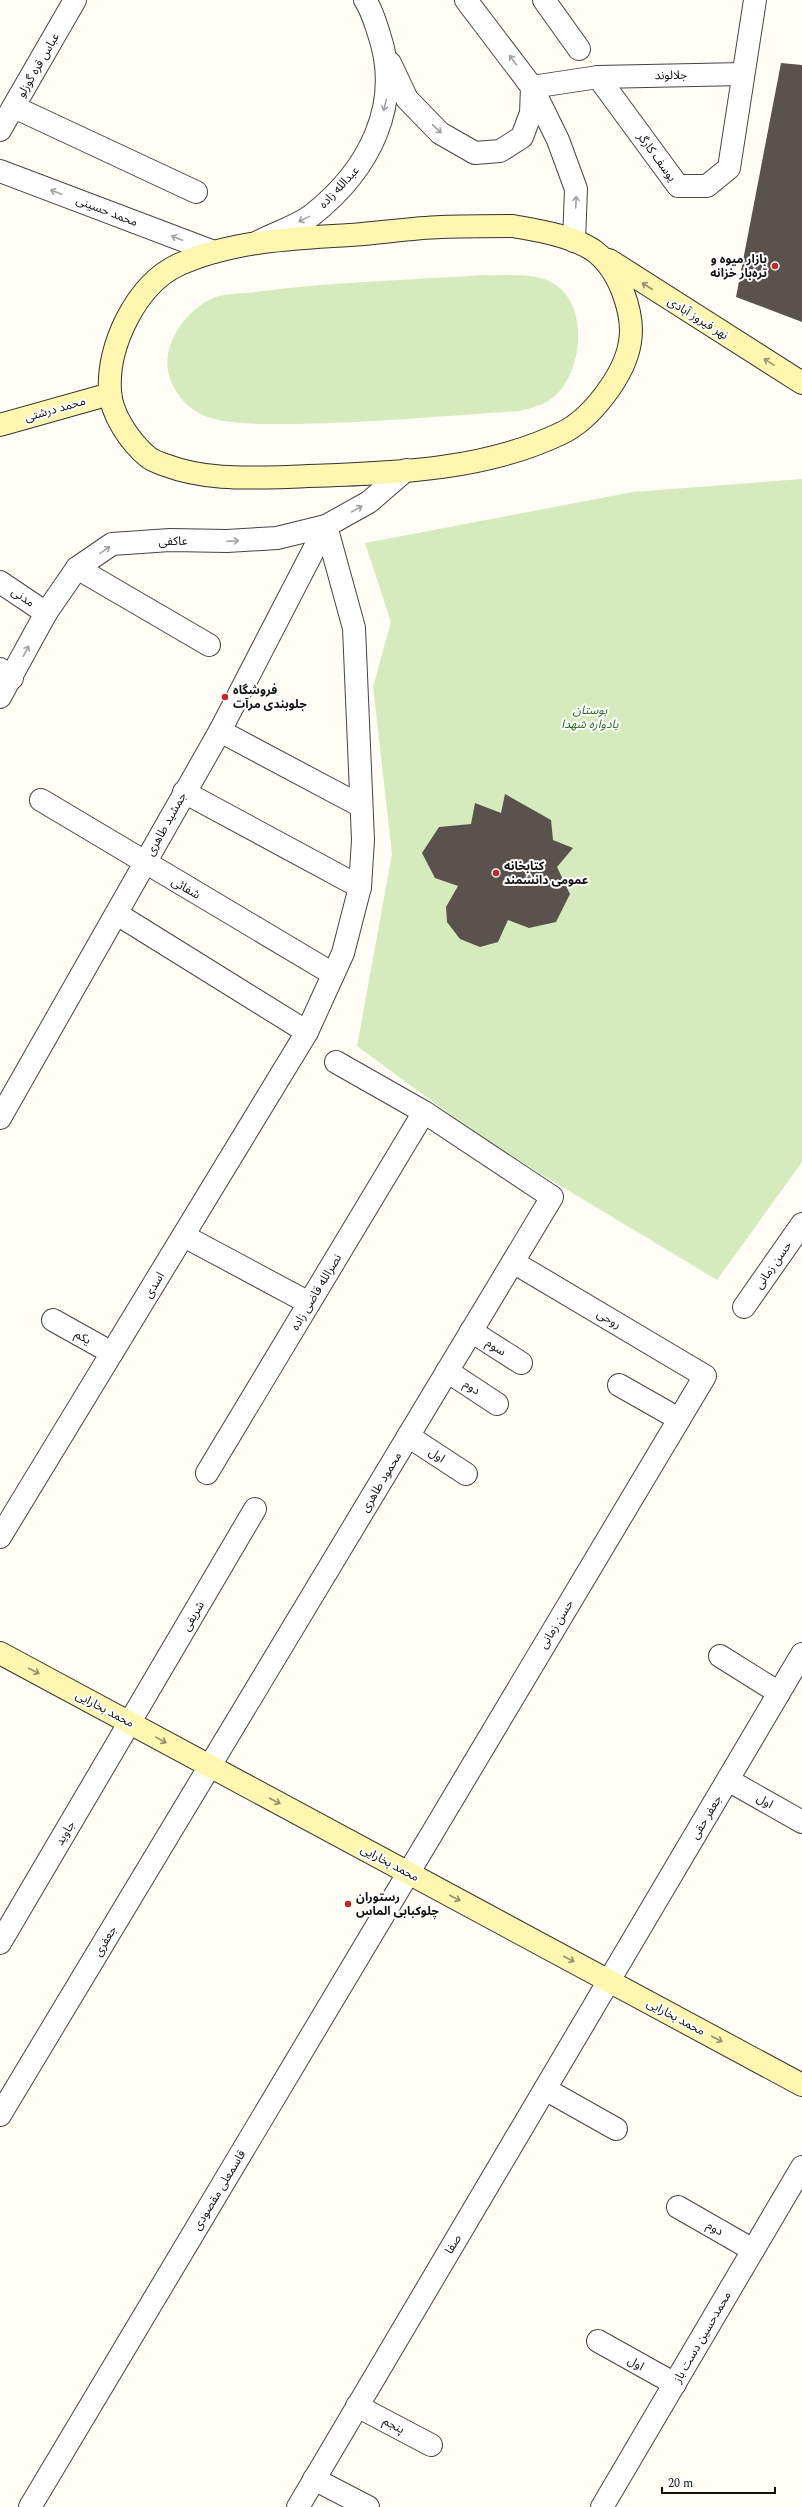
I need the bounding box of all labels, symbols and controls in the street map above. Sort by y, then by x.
street label: عباس قره گوزلو [12,29,65,101]
one-way arrow [508,55,517,66]
street label: جلالوند [655,66,688,85]
one-way arrow [380,98,388,111]
one-way arrow [432,124,442,133]
street label: یوسف کارگر [632,128,681,186]
street label: عبدالله زاده [315,162,364,213]
one-way arrow [50,187,62,195]
street label: محمد حسینی [73,191,141,232]
one-way arrow [572,196,579,209]
one-way arrow [299,216,311,223]
one-way arrow [172,234,184,242]
place label: بازار میوه و تره‌بار خزانه [710,250,768,283]
marker: بازار میوه و تره‌بار خزانه [770,261,780,271]
one-way arrow [641,281,653,289]
street label: نهر فیروز آبادی [664,292,732,345]
one-way arrow [764,358,775,366]
street label: محمد درشتی [22,392,88,427]
one-way arrow [351,504,363,512]
street label: عاکفی [158,532,188,551]
one-way arrow [226,537,239,544]
one-way arrow [99,546,110,554]
street label: مدنی [7,583,38,612]
one-way arrow [23,645,30,657]
place label: فروشگاه جلوبندی مرآت [233,681,307,714]
marker: فروشگاه جلوبندی مرآت [220,692,230,702]
park label: بوستان یادواره شهدا [561,701,619,734]
street label: جمشید طاهری [141,789,192,860]
place label: کتابخانه عمومی دانشمند [504,857,589,890]
marker: کتابخانه عمومی دانشمند [491,868,501,878]
street label: شفائی [168,872,204,904]
street label: حسن زمانی [750,1237,797,1293]
street label: نصرالله قاضی زاده [286,1250,347,1334]
street label: اسدی [139,1268,170,1302]
street label: روحی [593,1305,625,1334]
street label: یکم [71,1325,95,1350]
street label: سوم [482,1334,510,1361]
street label: دوم [459,1375,484,1400]
street label: اول [425,1443,449,1468]
street label: محمود طاهری [356,1448,407,1516]
street label: حسن زمانی [534,1596,579,1653]
street label: شریفی [177,1598,210,1635]
one-way arrow [28,1668,40,1675]
street label: محمد بخارایی [72,1686,137,1733]
one-way arrow [155,1736,167,1744]
street label: اول [753,1789,777,1814]
street label: جعفر حقی [686,1791,727,1843]
one-way arrow [269,1798,281,1806]
street label: جاوید [51,1817,80,1849]
street label: محمد بخارایی [357,1840,422,1887]
place label: رستوران چلوکبابی الماس [356,1888,439,1921]
one-way arrow [448,1894,460,1902]
marker: رستوران چلوکبابی الماس [343,1899,353,1909]
street label: جعفری [89,1922,122,1960]
one-way arrow [563,1956,575,1963]
street label: محمد بخارایی [643,1994,708,2041]
one-way arrow [711,2036,723,2043]
street label: قاسمعلی مقصودی [188,2146,251,2234]
street label: دوم [703,2216,727,2241]
street label: صفا [440,2231,467,2258]
street label: محمدحسین دست باز [668,2288,736,2388]
street label: اول [624,2351,648,2376]
street label: پنجم [380,2412,408,2439]
scale bar [662,2469,775,2495]
text: 20 m [668,2474,693,2493]

